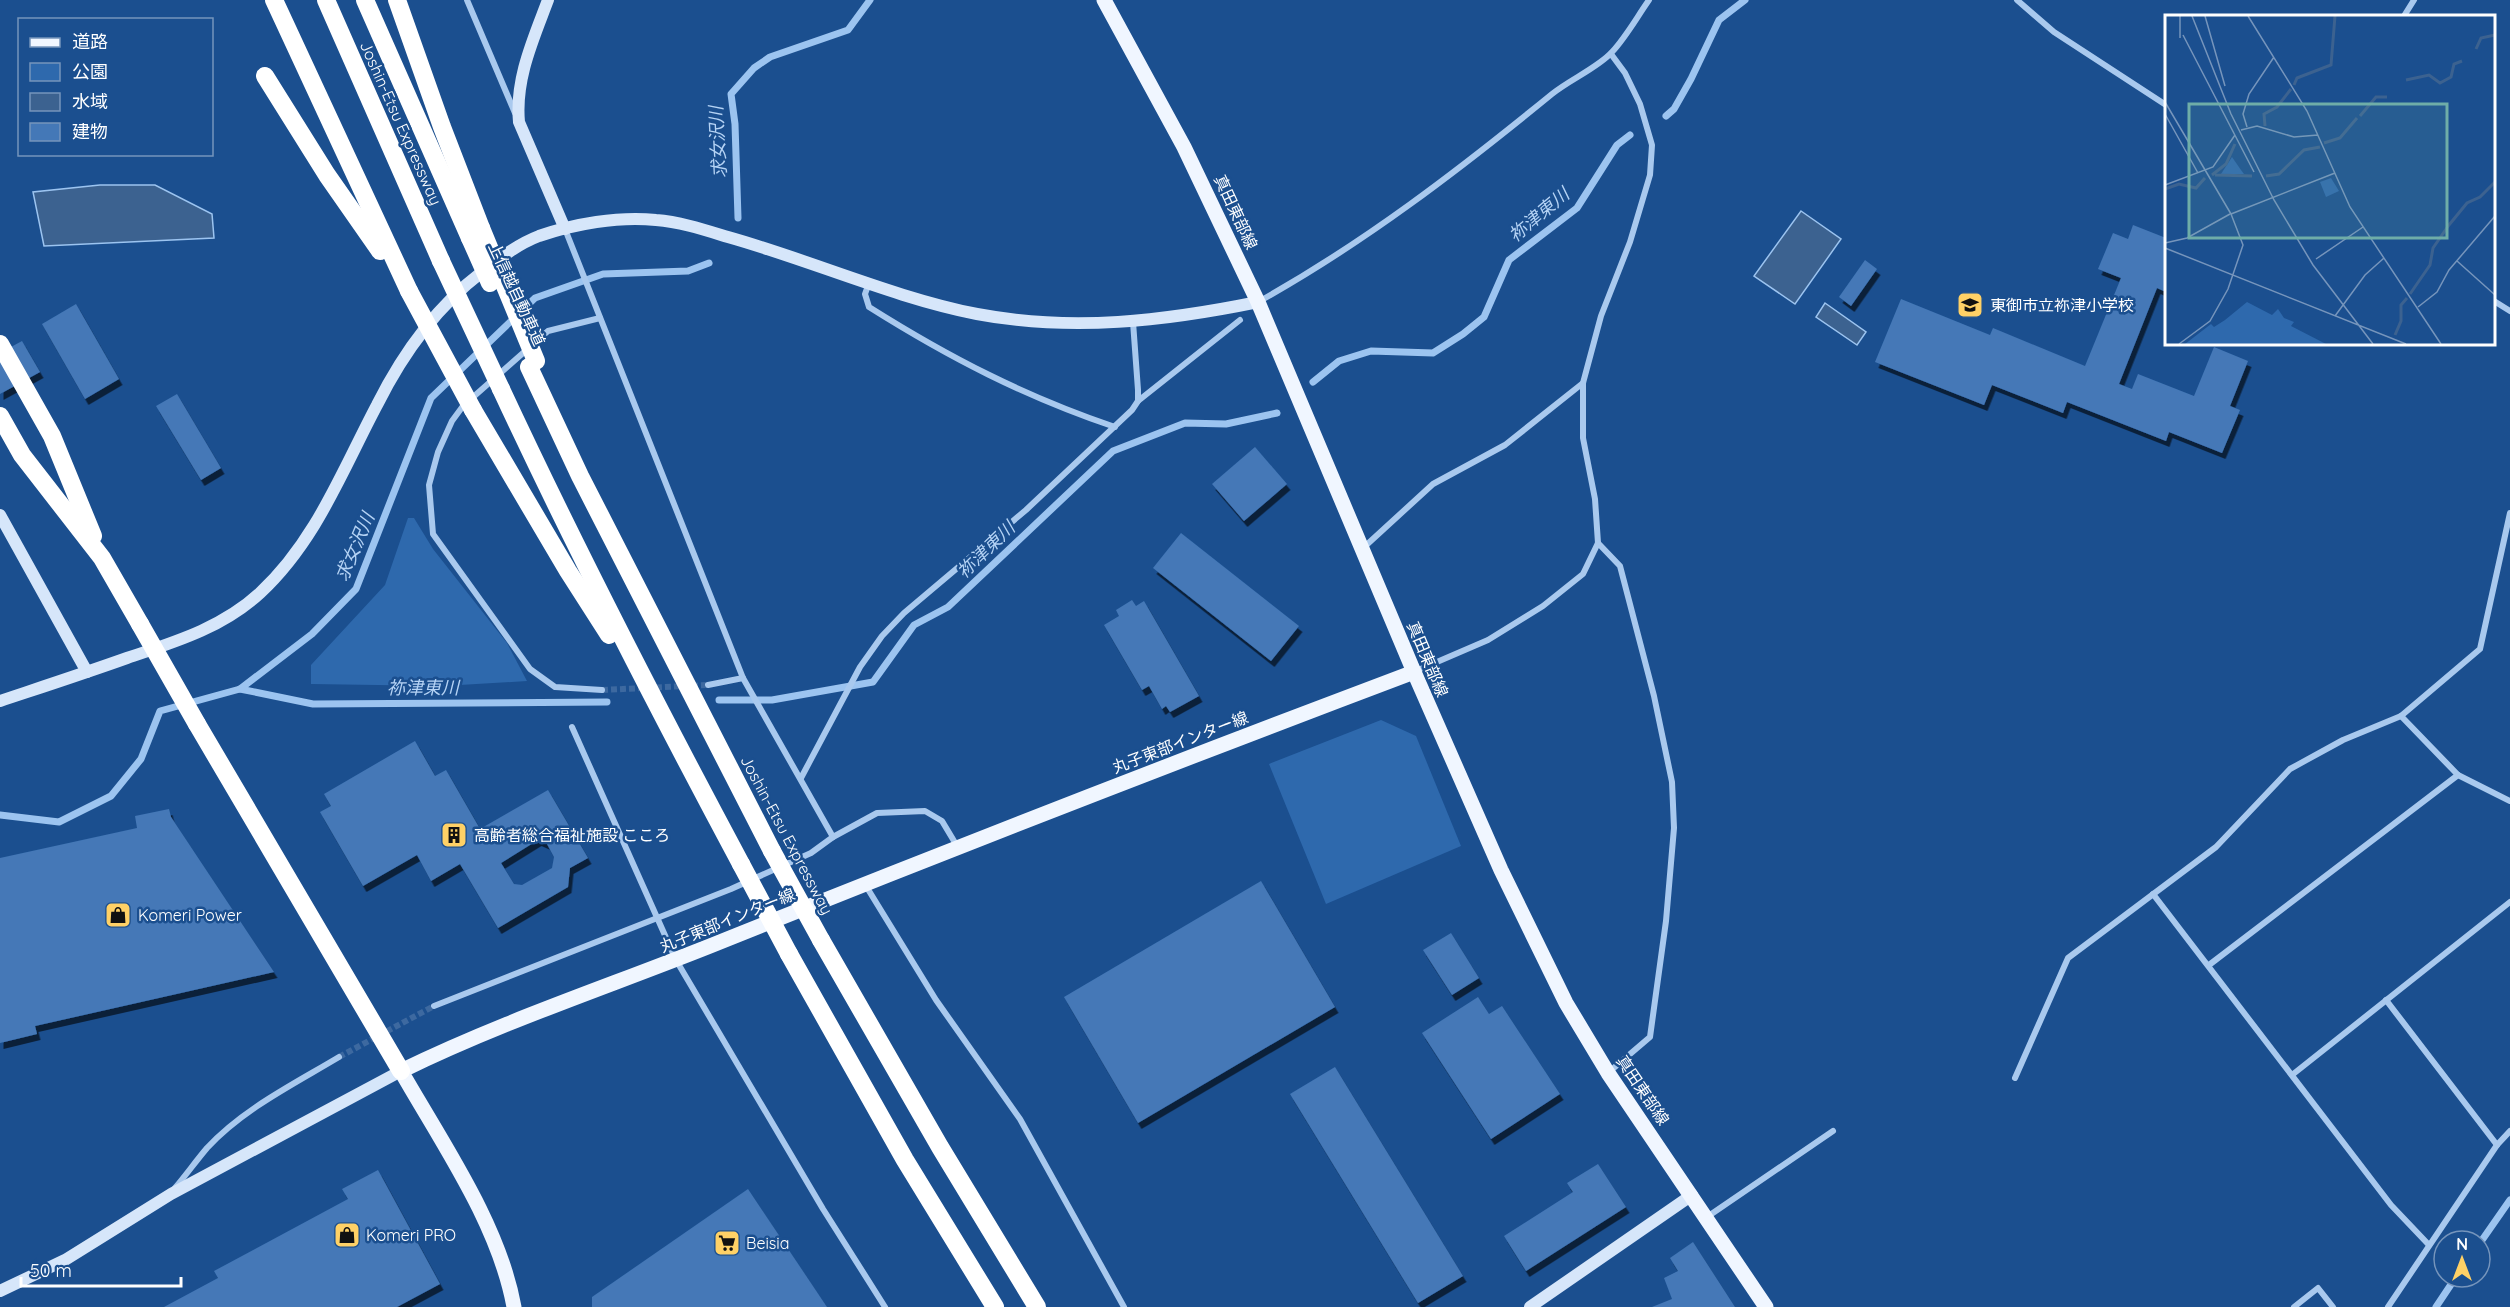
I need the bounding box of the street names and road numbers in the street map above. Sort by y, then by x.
street label: Joshin-Etsu Expressway [356,38,446,208]
street label: 真田東部線 [1210,172,1262,252]
street label: 上信越自動車道 [484,239,550,349]
street label: 真田東部線 [1403,618,1453,700]
street label: 丸子東部インター線 [1109,707,1251,777]
street label: Joshin-Etsu Expressway [737,752,837,918]
street label: 丸子東部インター線 [656,884,798,956]
street label: 真田東部線 [1612,1051,1674,1129]

